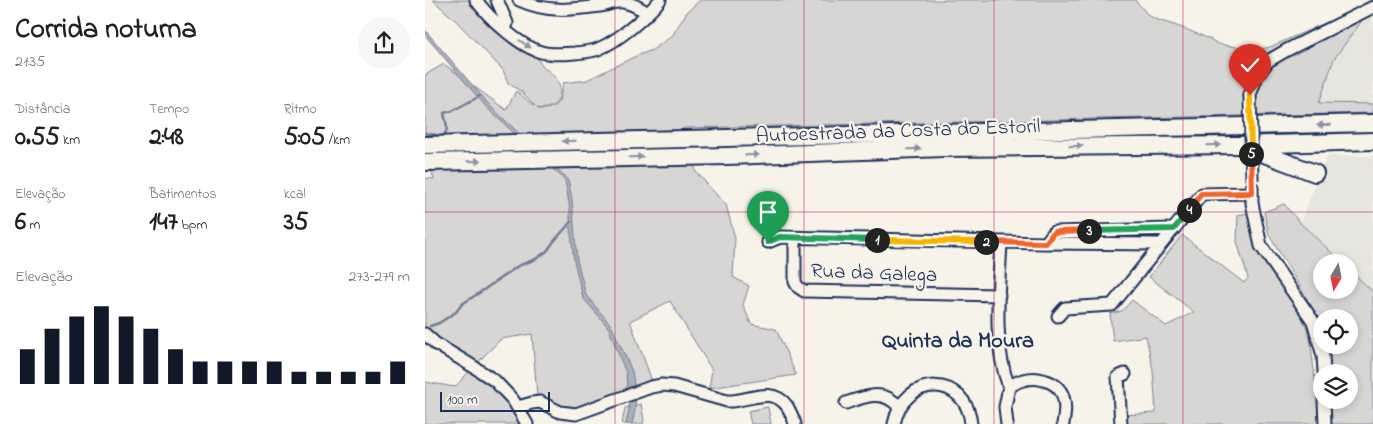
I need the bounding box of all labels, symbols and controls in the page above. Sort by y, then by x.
text: Corrida noturna [15,10,197,51]
button: share [358,17,410,69]
one-way arrow [518,39,532,49]
pin [1229,44,1271,95]
text: 21:35 [15,50,45,74]
icon: check [1236,51,1264,79]
text: Distância [15,99,70,120]
text: Tempo [149,99,189,120]
text: Ritmo [284,99,317,120]
street label: Autoestrada da Costa do Estoril [755,112,1041,152]
text: 0.55 [15,120,60,156]
text: 2:48 [149,120,184,156]
text: 5:05 [284,120,325,156]
one-way arrow [1316,121,1332,129]
text: km [60,130,80,151]
text: /km [325,130,350,151]
one-way arrow [561,137,577,145]
one-way arrow [1206,141,1222,149]
one-way arrow [1069,142,1085,150]
pin: 5 [1239,142,1263,166]
one-way arrow [906,144,922,152]
text: 5 [1247,144,1256,165]
one-way arrow [744,150,760,158]
one-way arrow [628,153,644,161]
one-way arrow [466,156,482,164]
text: Elevação [15,184,66,205]
text: Batimentos [149,184,217,205]
text: kcal [284,184,306,205]
pin [747,191,789,242]
icon: arrive [754,198,782,226]
pin: 4 [1177,198,1201,222]
text: 4 [1187,200,1192,221]
text: 6 [15,205,26,241]
text: 147 [149,205,178,241]
text: 35 [284,205,308,241]
text: m [26,215,40,236]
text: bpm [178,215,207,236]
pin: 3 [1077,218,1101,244]
text: 3 [1087,221,1092,242]
pin: 1 [865,228,889,252]
text: 1 [875,230,880,251]
pin: 2 [973,230,999,254]
text: 2 [983,232,990,253]
north arrow [1313,254,1357,299]
map controls [1313,254,1358,409]
street label: Rua da Galega [810,257,938,293]
text: Elevação [15,265,73,289]
text: 273–279 m [348,265,410,289]
button: locate [1313,309,1358,354]
district label: Quinta da Moura [882,326,1034,358]
button: layers [1313,364,1358,409]
scale bar [440,389,550,412]
text: 100 m [447,390,478,411]

